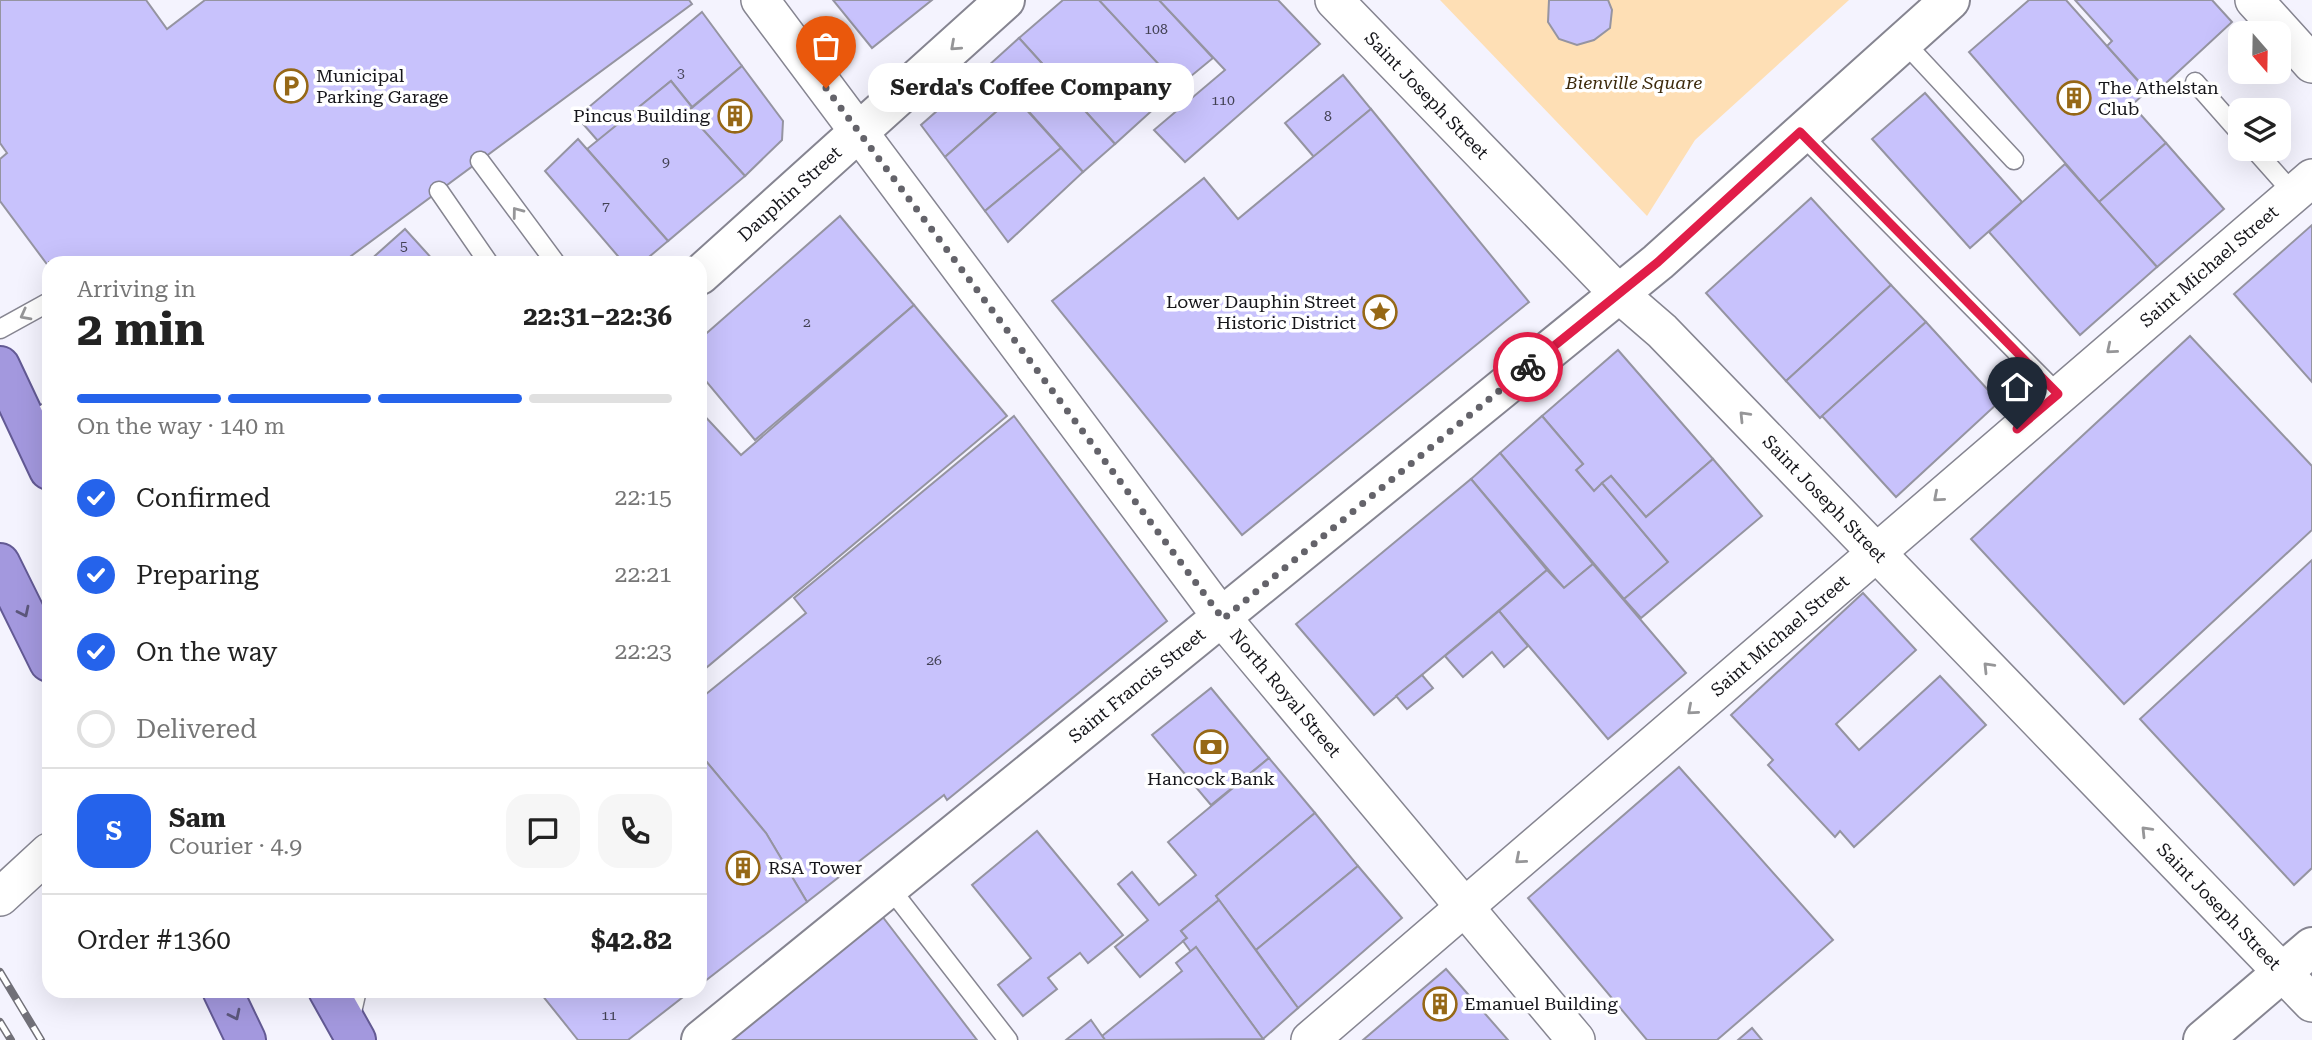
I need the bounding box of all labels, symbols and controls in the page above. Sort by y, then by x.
pin [796,16,856,88]
house number: 108 [1144,21,1168,37]
north arrow [2228,21,2291,84]
map controls [2228,21,2291,161]
icon: bag [807,27,845,65]
street label: Saint Joseph Street [1361,27,1493,163]
one-way arrow [950,37,963,50]
callout: Serda's Coffee Company [868,64,1194,112]
place label: Municipal Parking Garage [316,65,449,107]
house number: 3 [677,65,685,81]
parking icon: Municipal Parking Garage [272,67,310,105]
park label: Bienville Square [1565,72,1702,93]
text: Serda's Coffee Company [890,74,1172,101]
place label: The Athelstan Club [2098,77,2219,119]
building icon: The Athelstan Club [2055,79,2093,117]
house number: 110 [1211,92,1235,108]
building icon: Pincus Building [716,97,754,135]
button: layers [2228,98,2291,161]
place label: Pincus Building [573,105,711,126]
house number: 8 [1324,108,1332,124]
street label: Dauphin Street [734,141,846,246]
house number: 9 [662,154,670,170]
house number: 7 [602,198,610,214]
street label: Saint Michael Street [2135,201,2282,331]
one-way arrow [513,207,526,220]
house number: 5 [400,238,408,254]
text: Arriving in [77,276,196,303]
place label: Lower Dauphin Street Historic District [1166,291,1356,333]
place icon: Lower Dauphin Street Historic District [1361,293,1399,331]
text: 22:31–22:36 [523,301,672,331]
text: 2 min [77,302,205,356]
one-way arrow [19,307,32,321]
house number: 2 [803,314,811,330]
courier [1493,332,1563,402]
one-way arrow [2106,341,2119,353]
icon: bike [1509,348,1547,386]
pin [1987,357,2047,429]
icon: home [1998,368,2036,406]
one-way arrow [1739,411,1752,424]
text: On the way · 140 m [77,413,285,440]
street label: Saint Joseph Street [1759,431,1891,567]
icon: check [77,479,115,517]
text: Confirmed [136,483,271,513]
text: 22:15 [615,484,672,511]
one-way arrow [1933,489,1946,501]
icon: check [77,556,115,594]
text: Preparing [136,560,259,590]
text: 22:21 [615,561,672,588]
street label: Saint Michael Street [1706,570,1853,700]
one-way arrow [16,605,30,617]
street label: Saint Francis Street [1064,623,1209,747]
street label: North Royal Street [1226,625,1346,762]
icon: check [77,633,115,671]
text: On the way [136,637,277,667]
text: 22:23 [615,638,672,665]
house number: 26 [926,652,942,668]
one-way arrow [1983,662,1996,675]
one-way arrow [1687,702,1700,714]
text: Delivered [136,714,257,744]
bank icon: Hancock Bank [1192,728,1230,766]
place label: Hancock Bank [1147,768,1275,789]
button: chat [506,794,580,868]
button: phone [598,794,672,868]
text: Sam [169,803,226,833]
text: S [106,816,122,846]
one-way arrow [2141,826,2154,839]
text: Courier · 4.9 [169,833,302,860]
street label: Saint Joseph Street [2153,838,2286,974]
building icon: RSA Tower [724,849,762,887]
one-way arrow [1515,851,1528,863]
place label: RSA Tower [768,857,862,878]
text: Order #1360 [77,925,231,955]
text: $42.82 [591,925,672,955]
building icon: Emanuel Building [1421,985,1459,1023]
place label: Emanuel Building [1464,993,1618,1014]
house number: 11 [601,1007,617,1023]
one-way arrow [226,1008,240,1020]

